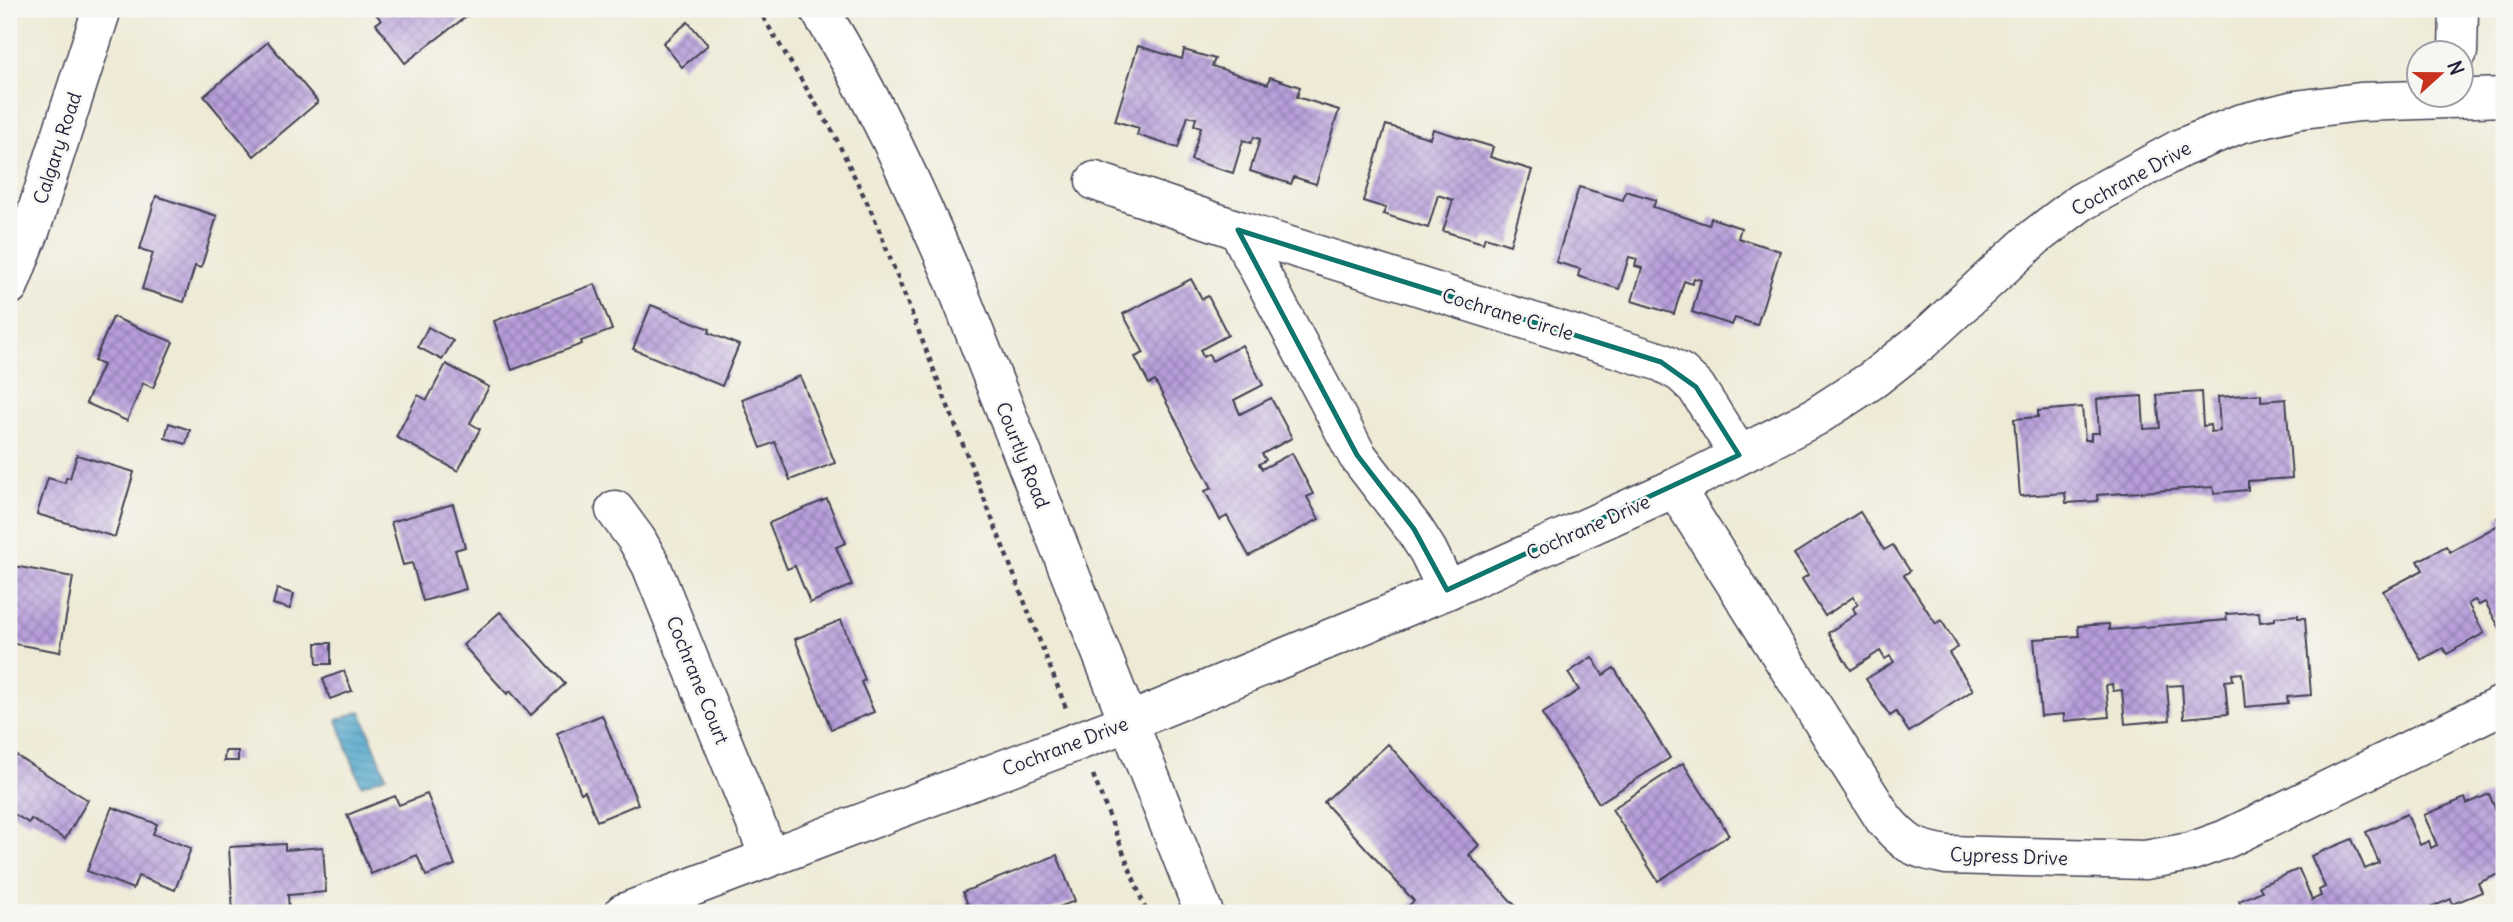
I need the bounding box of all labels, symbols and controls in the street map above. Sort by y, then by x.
north arrow [2404,38,2474,108]
text: N [2442,57,2469,78]
street label: Calgary Road [28,89,86,207]
street label: Cochrane Drive [2067,135,2195,221]
street label: Cochrane Circle [1439,283,1577,345]
street label: Courtly Road [991,398,1055,512]
street label: Cochrane Drive [1522,489,1654,565]
street label: Cochrane Court [661,612,735,748]
street label: Cochrane Drive [999,711,1131,781]
street label: Cypress Drive [1950,842,2068,870]

